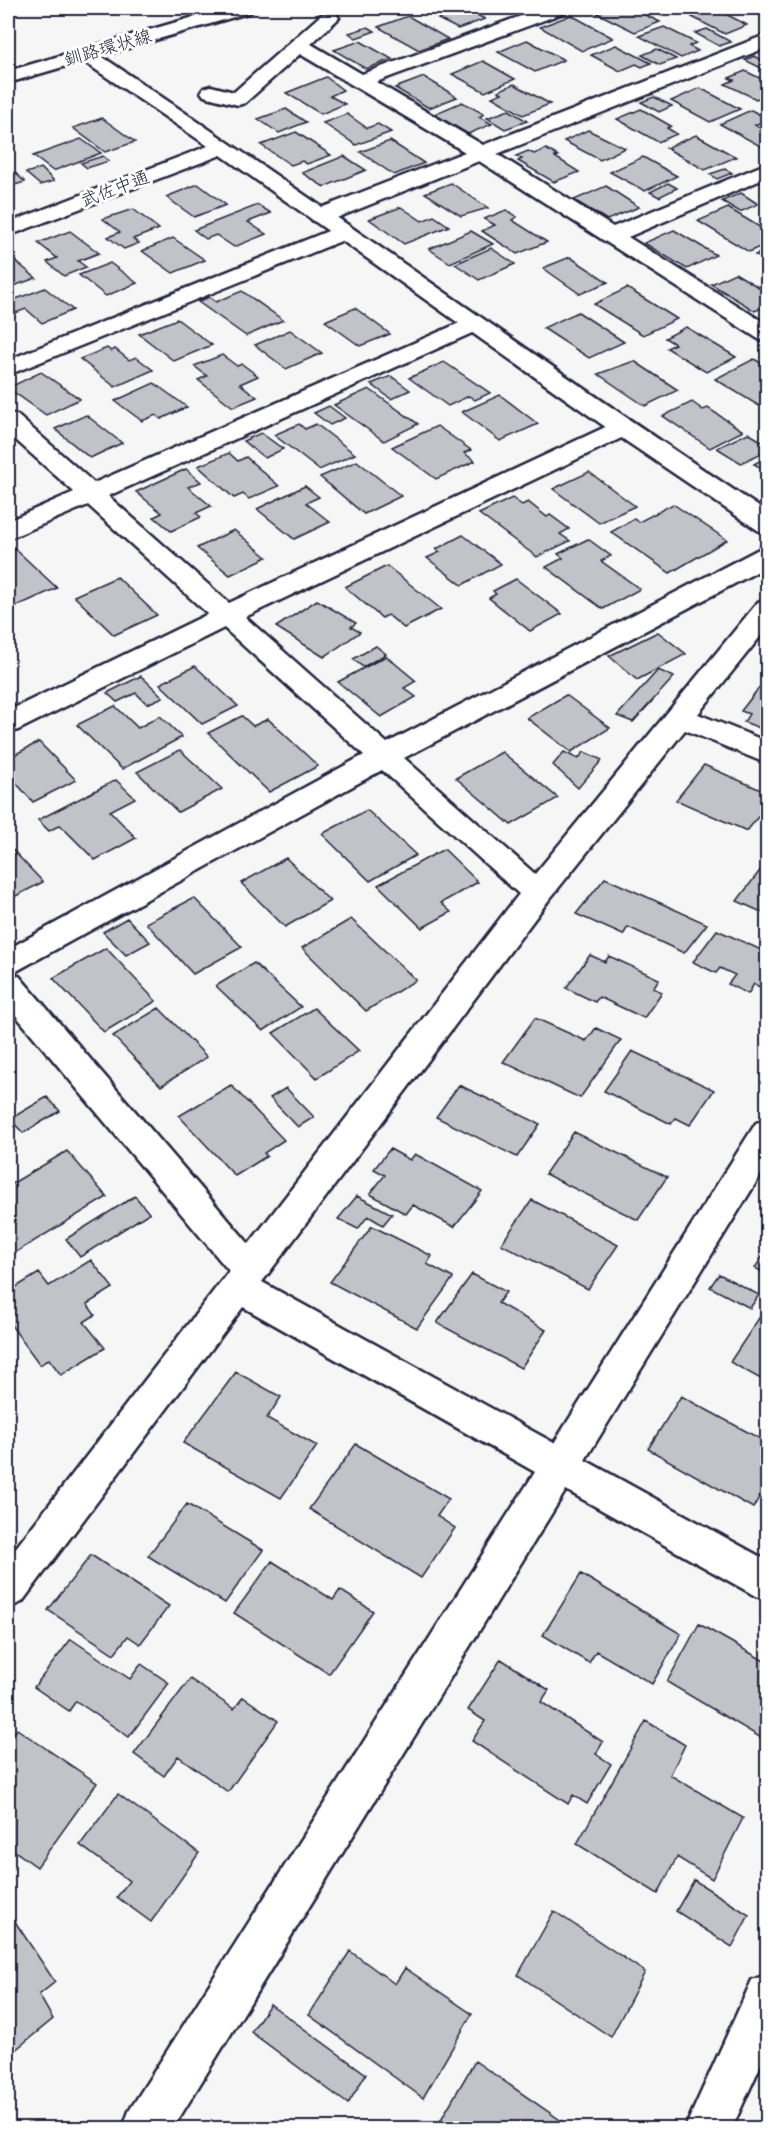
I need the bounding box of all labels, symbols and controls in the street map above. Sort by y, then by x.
street label: 釧路環状線 [61,24,155,72]
street label: 武佐中通 [77,164,153,214]

